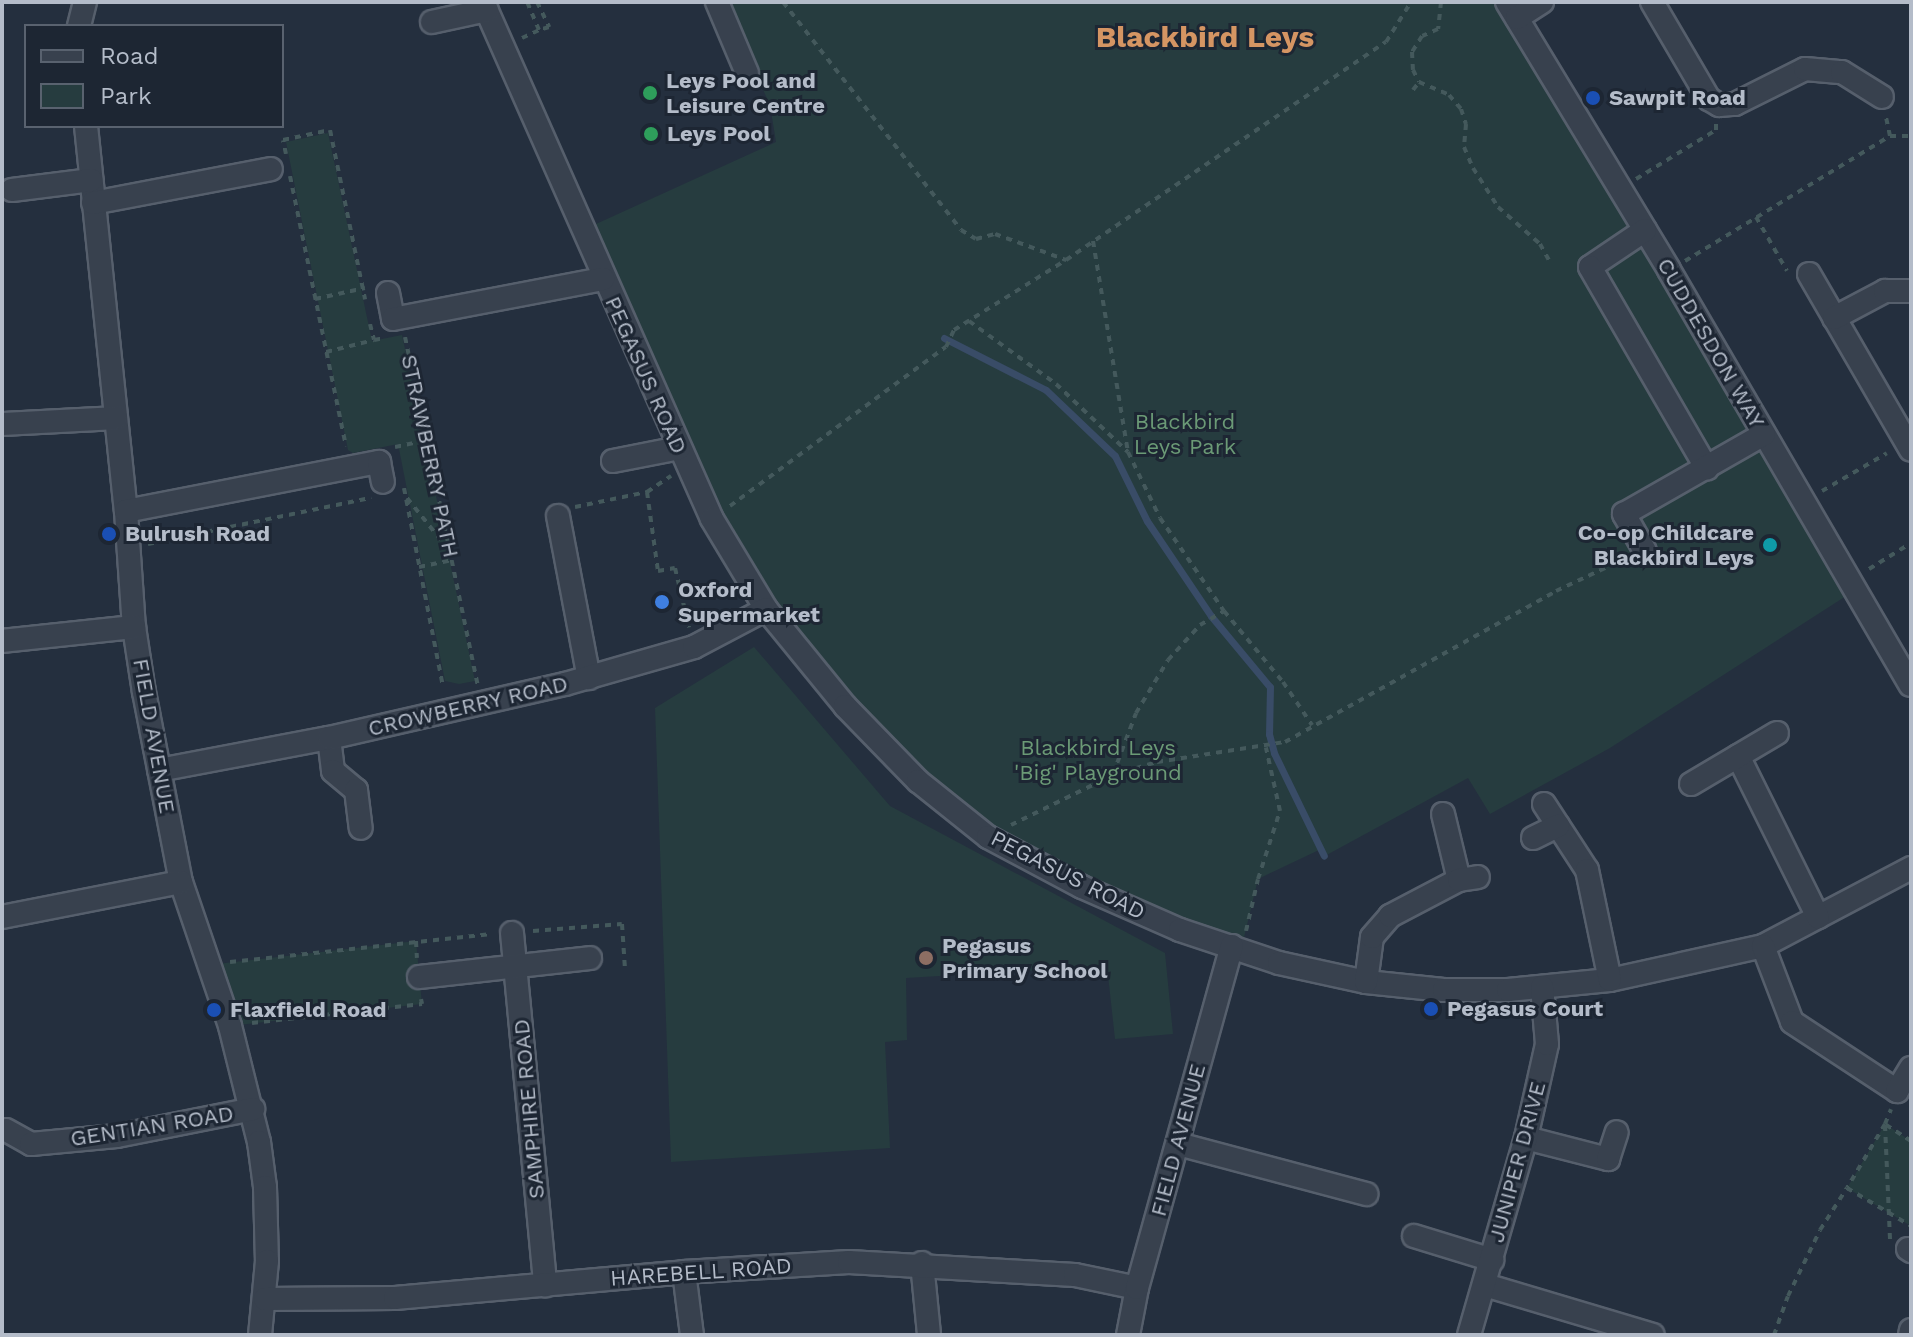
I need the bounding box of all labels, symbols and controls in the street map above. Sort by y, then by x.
district label: Blackbird Leys [1096,19,1314,55]
legend [24,24,284,128]
text: Road [100,42,159,70]
place label: Leys Pool and Leisure Centre [666,67,825,118]
text: Park [100,82,152,110]
marker: Leys Pool and Leisure Centre [641,84,659,102]
place label: Sawpit Road [1609,85,1746,111]
marker: Sawpit Road [1584,89,1602,107]
place label: Leys Pool [667,121,771,147]
marker: Leys Pool [642,125,660,143]
street label: CUDDESDON WAY [1651,253,1771,433]
street label: PEGASUS ROAD [599,292,693,458]
street label: STRAWBERRY PATH [395,352,465,560]
park label: Blackbird Leys Park [1134,408,1236,460]
place label: Co-op Childcare Blackbird Leys [1578,519,1754,570]
place label: Bulrush Road [125,521,270,547]
marker: Bulrush Road [100,525,118,543]
marker: Co-op Childcare Blackbird Leys [1761,536,1779,554]
place label: Oxford Supermarket [678,576,820,628]
marker: Oxford Supermarket [653,593,671,611]
street label: FIELD AVENUE [127,656,181,816]
street label: CROWBERRY ROAD [365,670,571,742]
park label: Blackbird Leys 'Big' Playground [1014,734,1182,786]
street label: PEGASUS ROAD [986,825,1150,925]
place label: Pegasus Primary School [942,932,1108,984]
marker: Pegasus Primary School [917,949,935,967]
place label: Pegasus Court [1447,996,1603,1022]
place label: Flaxfield Road [230,997,387,1023]
marker: Pegasus Court [1422,1000,1440,1018]
marker: Flaxfield Road [205,1001,223,1019]
street label: SAMPHIRE ROAD [508,1018,550,1200]
street label: FIELD AVENUE [1145,1060,1211,1220]
street label: JUNIPER DRIVE [1483,1079,1551,1245]
street label: GENTIAN ROAD [68,1100,236,1152]
street label: HAREBELL ROAD [609,1252,793,1292]

